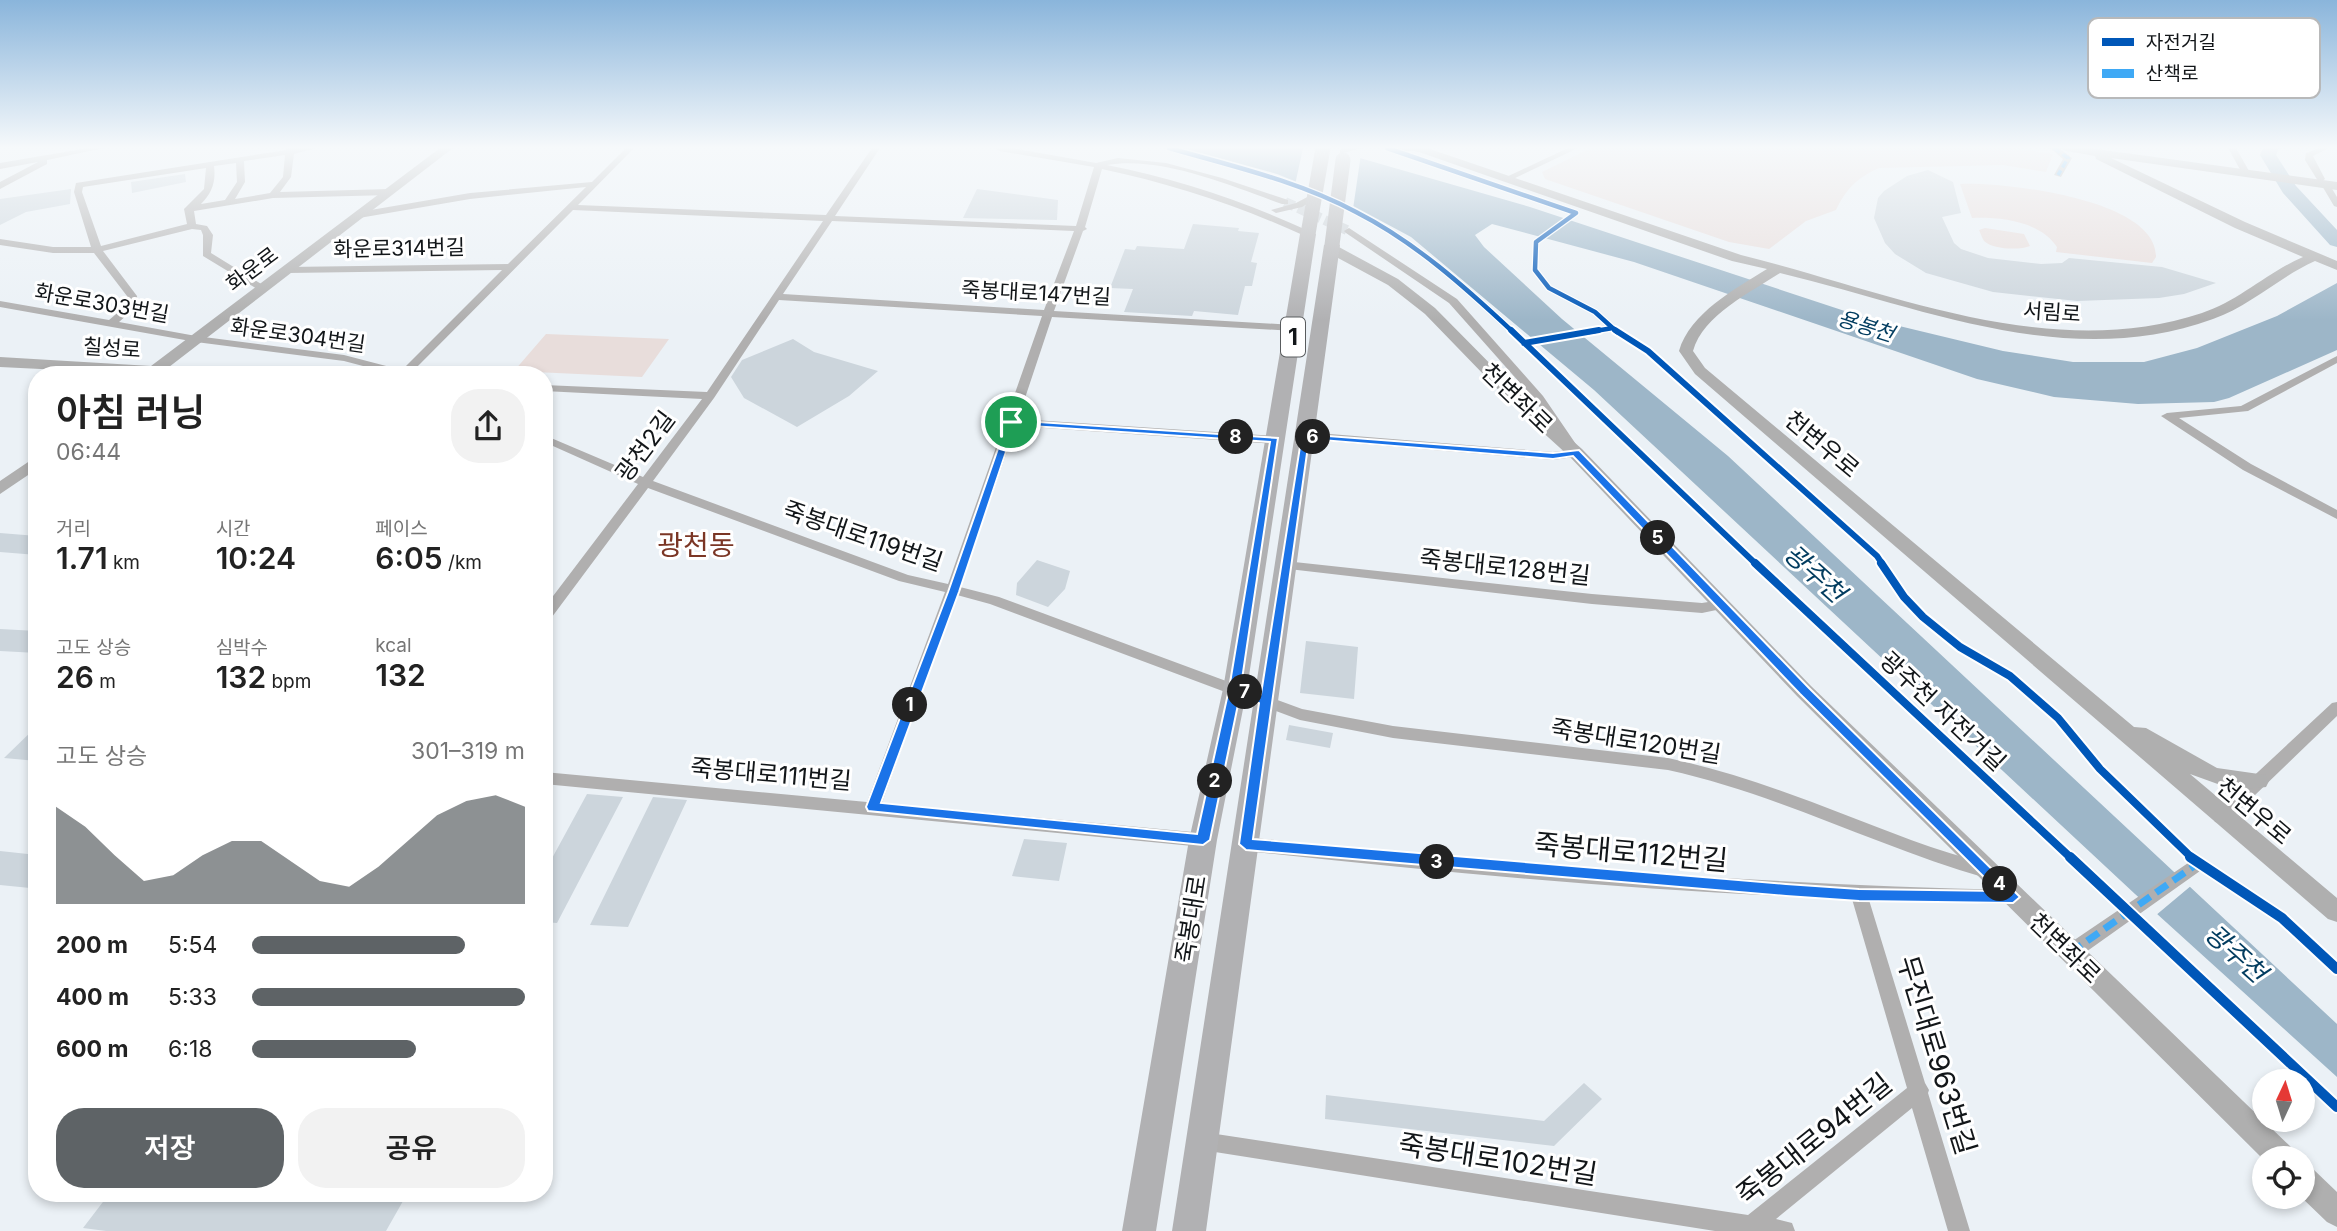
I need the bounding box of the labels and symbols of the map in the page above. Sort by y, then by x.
legend [2088,18,2320,98]
text: 자전거길 [2146,31,2216,54]
text: 산책로 [2146,62,2198,85]
street label: 화운로314번길 [333,234,465,262]
street label: 화운로 [221,242,283,296]
street label: 죽봉대로147번길 [960,277,1112,309]
street label: 화운로303번길 [33,279,171,327]
street label: 서림로 [2022,298,2082,326]
water label: 용봉천 [1835,305,1900,348]
street label: 화운로304번길 [229,313,367,357]
road number: 1 [1281,318,1305,356]
street label: 칠성로 [82,334,142,362]
street label: 천변좌로 [1475,357,1559,439]
pin [981,392,1041,452]
street label: 광천2길 [609,405,681,487]
street label: 천변우로 [1779,405,1865,483]
pin: 8 [1218,420,1254,454]
pin: 6 [1296,420,1330,454]
street label: 죽봉대로119번길 [779,495,947,577]
pin: 5 [1640,520,1676,556]
district label: 광천동 [657,528,735,562]
water label: 광주천 [1778,537,1854,611]
street label: 죽봉대로128번길 [1418,544,1592,590]
street label: 광주천 자전거길 [1874,645,2012,777]
pin: 7 [1228,674,1262,710]
pin: 1 [892,688,928,722]
street label: 죽봉대로120번길 [1549,713,1723,769]
street label: 죽봉대로111번길 [689,753,853,795]
pin: 2 [1198,764,1232,798]
street label: 천변우로 [2211,772,2297,850]
street label: 죽봉대로112번길 [1533,827,1729,877]
pin: 3 [1420,844,1454,880]
pin: 4 [1982,866,2018,902]
street label: 죽봉대로 [1170,873,1212,965]
street label: 천변좌로 [2023,907,2107,989]
water label: 광주천 [2199,917,2275,991]
street label: 무진대로963번길 [1891,951,1983,1159]
street label: 죽봉대로94번길 [1729,1066,1899,1212]
north arrow [2252,1069,2315,1132]
street label: 죽봉대로102번길 [1396,1127,1600,1191]

